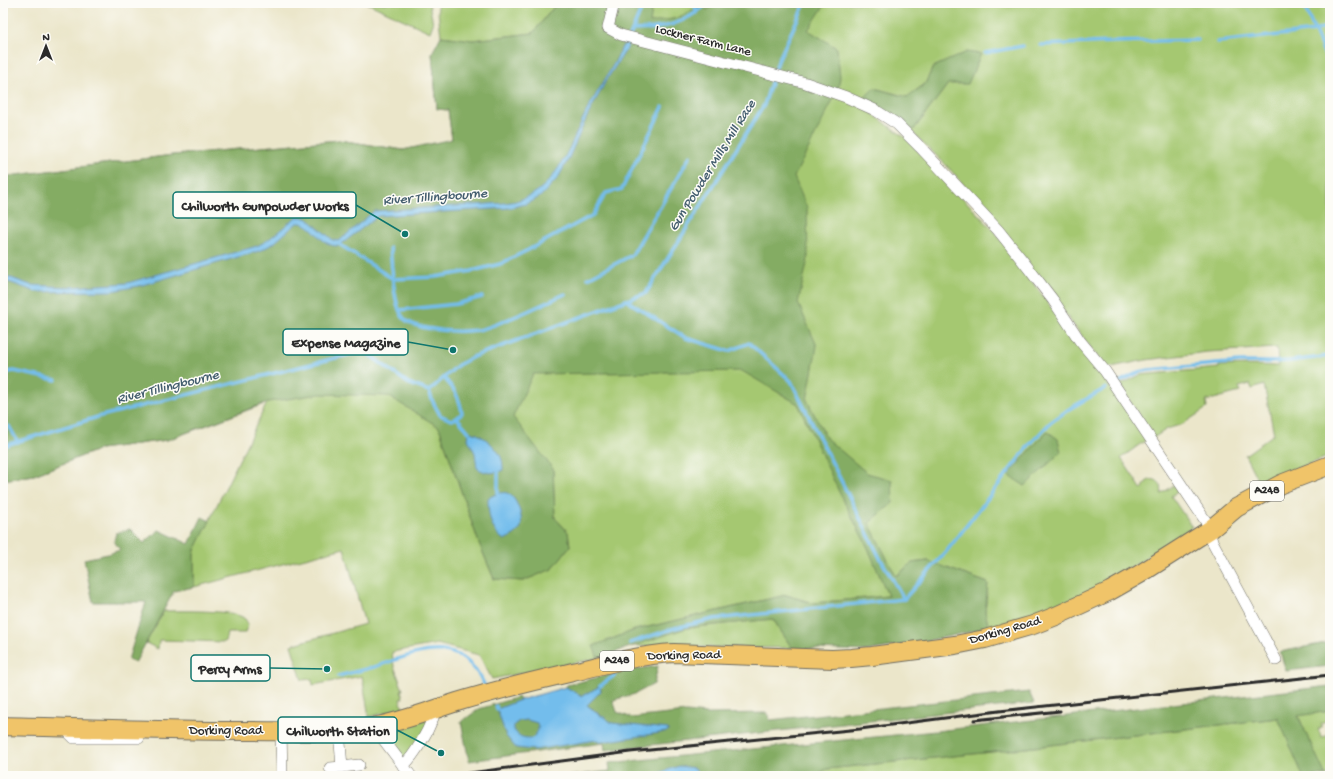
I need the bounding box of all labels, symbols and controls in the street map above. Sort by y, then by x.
street label: Lockner Farm Lane [654,22,753,60]
north arrow [26,26,66,66]
text: N [42,32,50,44]
water label: Gun Powder Mills Mill Race [666,97,761,235]
water label: River Tillingbourne [382,186,488,210]
callout: Chilworth Gunpowder Works [173,192,356,218]
text: Chilworth Gunpowder Works [180,199,349,216]
callout: Expense Magazine [283,329,408,355]
text: Expense Magazine [292,336,401,353]
water label: River Tillingbourne [115,367,221,409]
road number: A248 [1250,481,1284,501]
street label: Dorking Road [967,613,1044,649]
street label: Dorking Road [646,648,722,664]
road number: A248 [600,651,634,671]
callout: Percy Arms [191,655,270,681]
text: Percy Arms [197,662,262,679]
callout: Chilworth Station [278,717,397,743]
street label: Dorking Road [188,724,264,739]
text: Chilworth Station [285,724,390,741]

